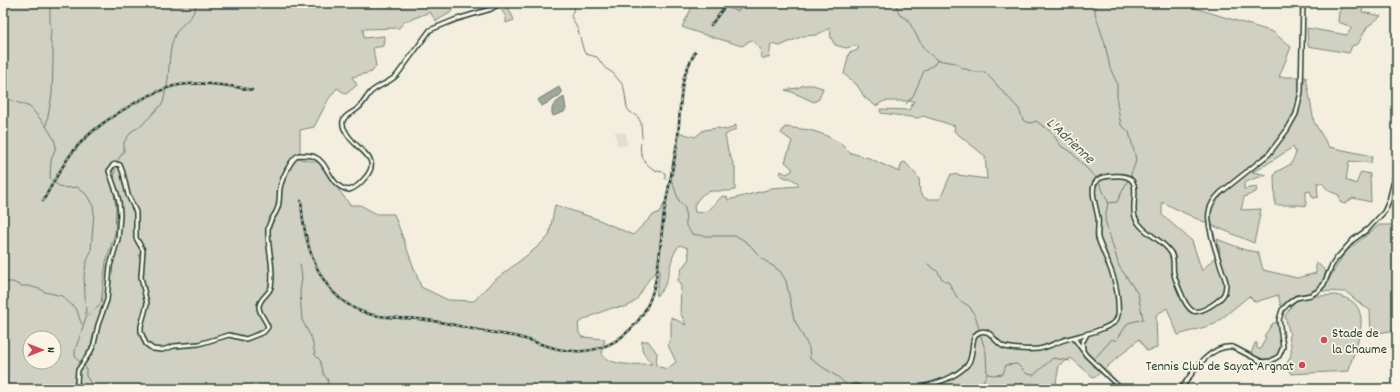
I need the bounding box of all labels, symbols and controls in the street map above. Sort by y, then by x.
water label: L'Adrienne [1040,113,1100,171]
place label: Stade de la Chaume [1332,324,1387,360]
north arrow [22,330,62,370]
marker: Stade de la Chaume [1319,335,1329,345]
text: N [42,347,58,353]
place label: Tennis Club de Sayat Argnat [1146,357,1294,377]
marker: Tennis Club de Sayat Argnat [1297,360,1307,370]

